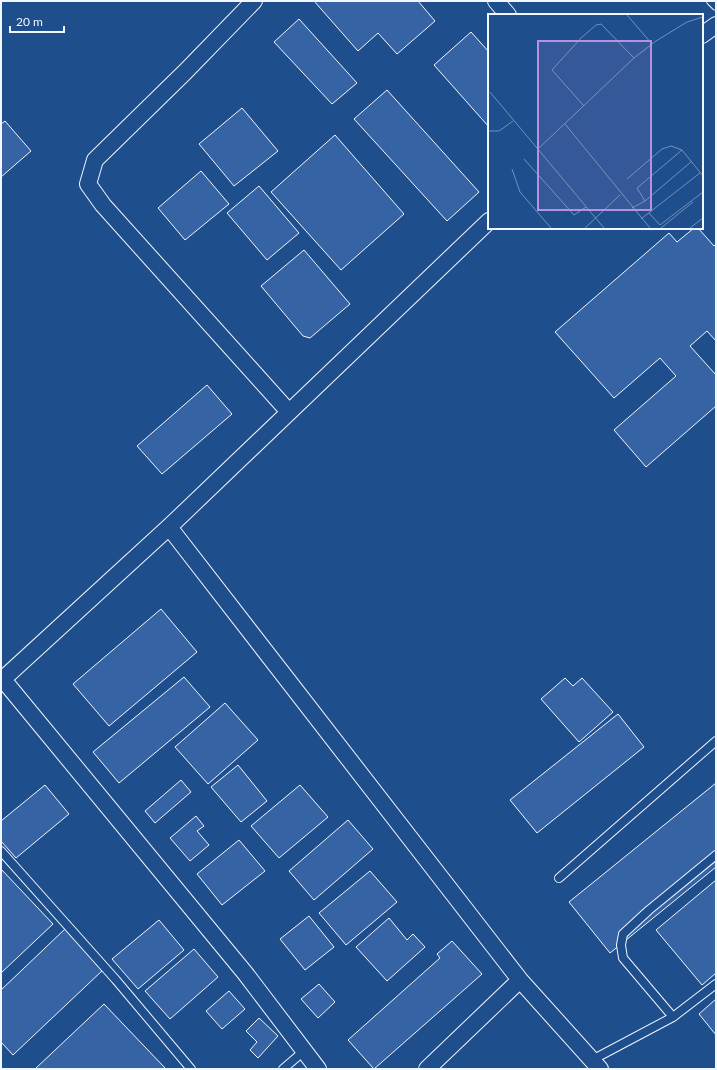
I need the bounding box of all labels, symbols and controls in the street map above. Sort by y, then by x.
scale bar [10,8,64,34]
text: 20 m [16,14,43,29]
inset map [488,14,703,229]

